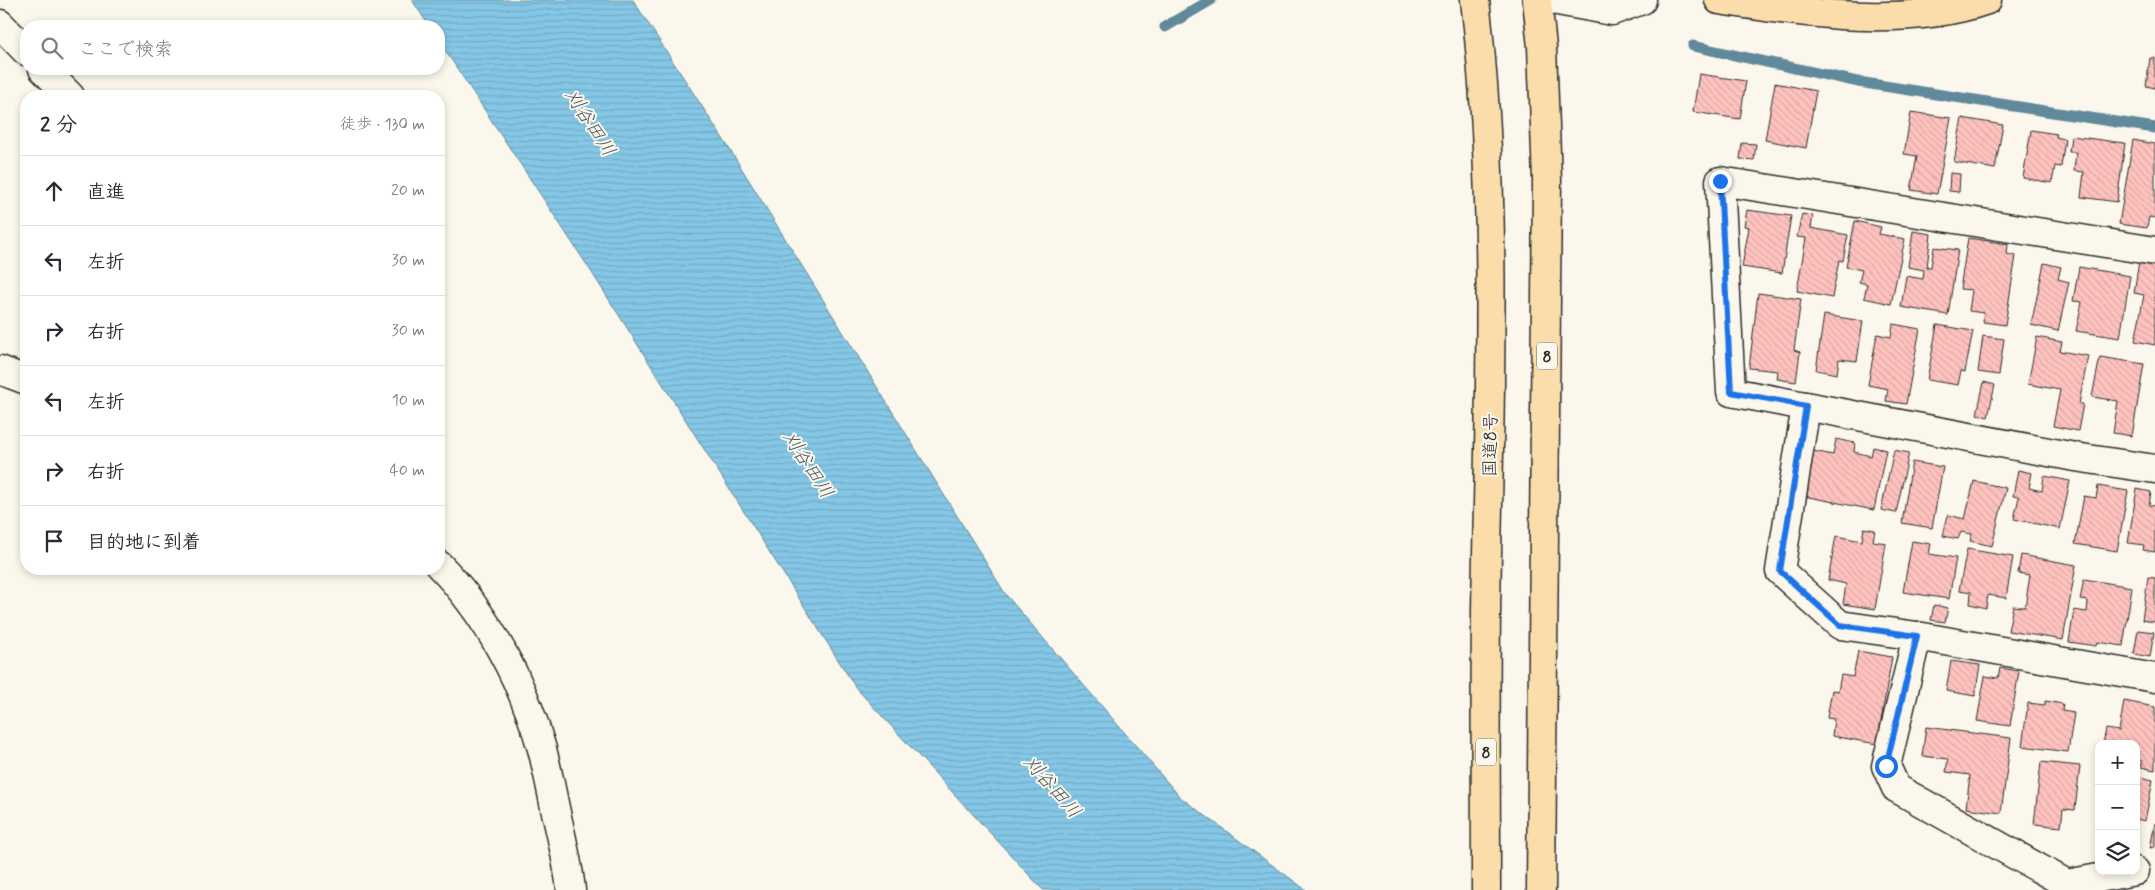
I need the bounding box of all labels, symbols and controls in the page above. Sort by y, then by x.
search box [20,20,445,75]
icon: search [38,34,66,62]
text: ここで検索 [78,37,173,62]
water label: 刈谷田川 [559,84,621,162]
text: 2 分 [40,111,77,139]
text: 徒歩 · 130 m [340,114,425,135]
route end [1709,170,1732,193]
icon: ahead [40,177,68,205]
text: 直進 [87,180,125,205]
text: 20 m [391,180,425,201]
icon: left [40,247,68,275]
text: 左折 [87,250,125,275]
text: 30 m [392,250,425,271]
icon: right [40,317,68,345]
text: 右折 [87,320,125,345]
text: 30 m [392,320,425,341]
road number: 8 [1537,342,1557,370]
icon: left [40,387,68,415]
text: 左折 [87,390,125,415]
text: 10 m [392,390,425,411]
street label: 国道8号 [1478,413,1504,477]
water label: 刈谷田川 [777,426,839,504]
icon: right [40,457,68,485]
text: 右折 [87,460,125,485]
text: 40 m [389,460,425,481]
icon: arrive [40,527,68,555]
text: 目的地に到着 [87,530,201,555]
road number: 8 [1476,739,1496,766]
map controls [2095,740,2140,875]
button: + [2095,740,2140,785]
water label: 刈谷田川 [1017,750,1086,824]
route start [1875,755,1898,778]
button: − [2095,785,2140,830]
button: layers [2095,830,2140,875]

